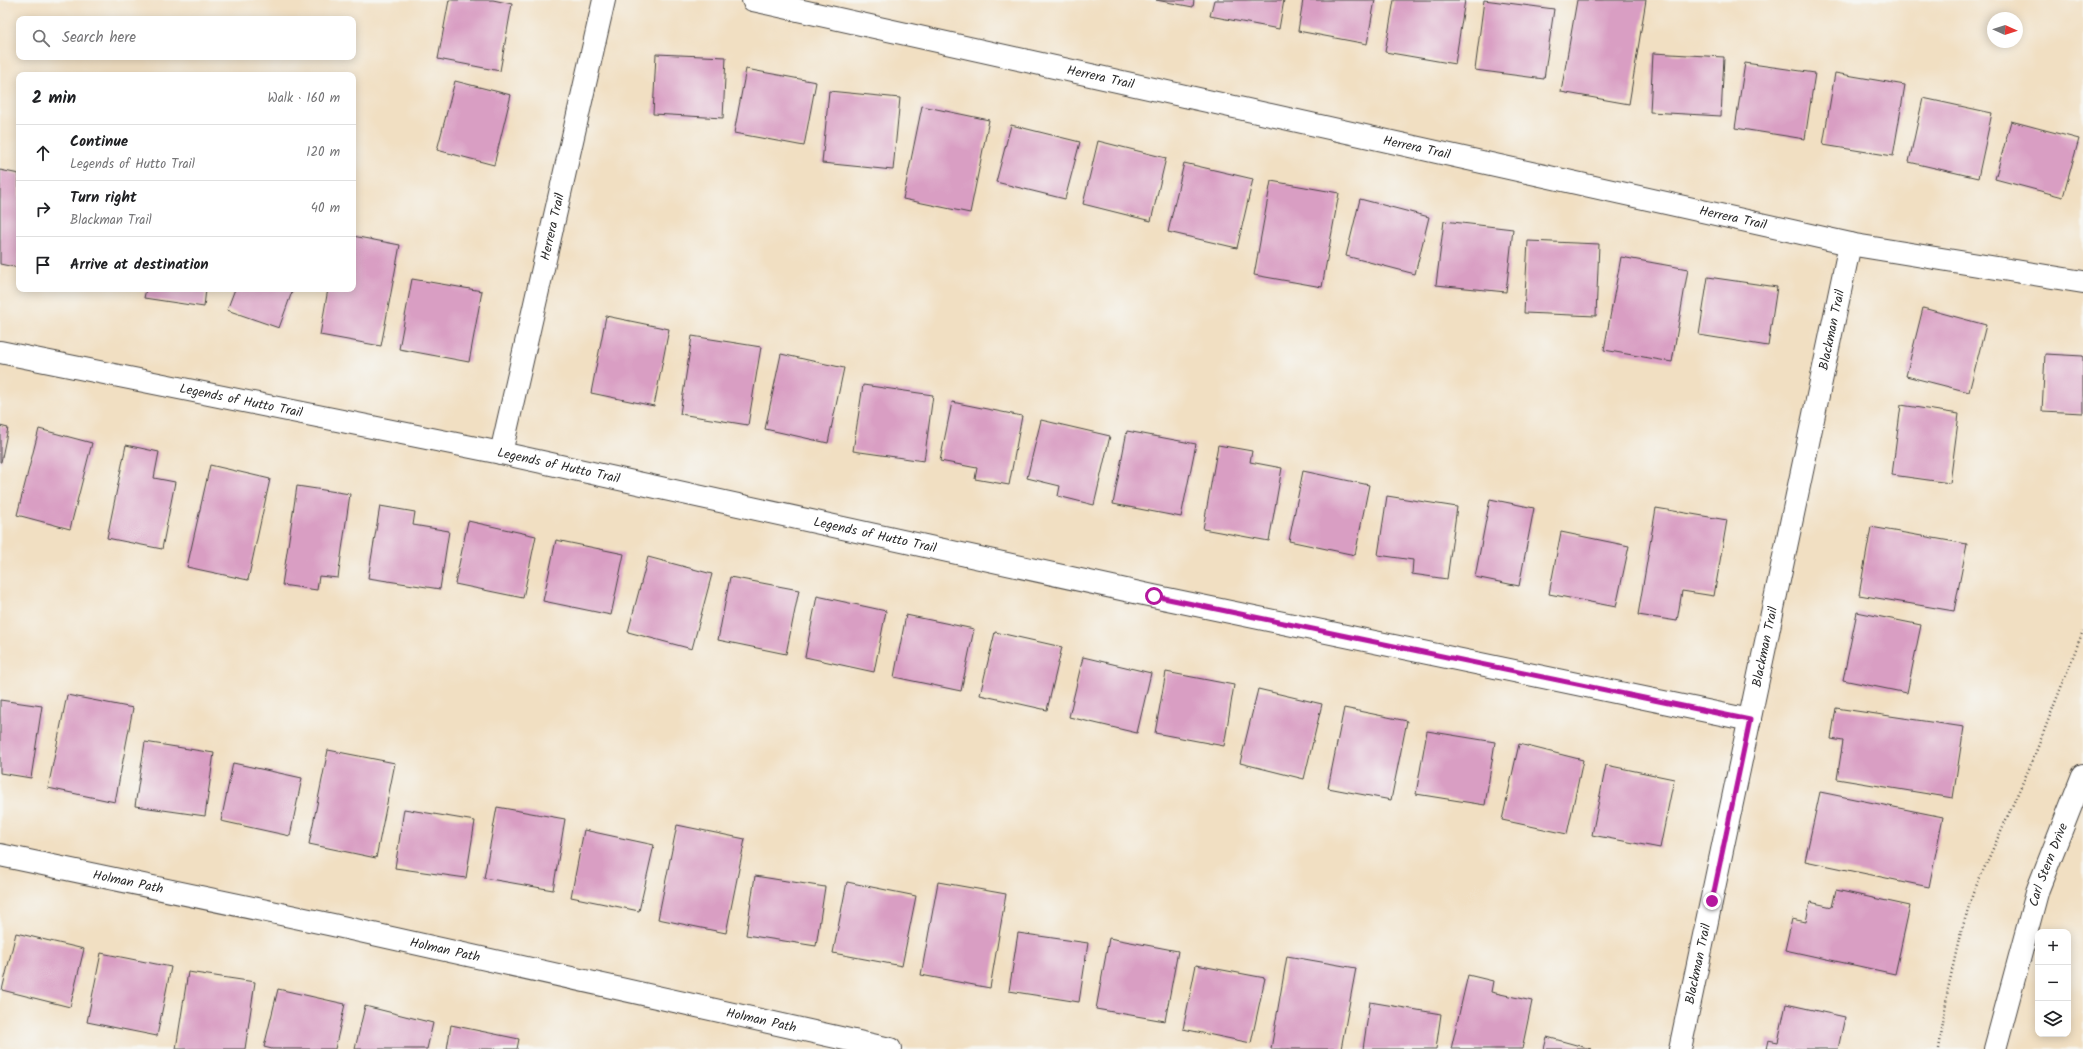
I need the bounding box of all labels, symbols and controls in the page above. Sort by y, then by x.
north arrow [1987,12,2023,48]
search box [16,16,356,60]
text: Search here [62,26,136,50]
icon: search [30,27,52,49]
street label: Herrera Trail [1065,60,1136,95]
text: 2 min [32,85,76,112]
text: Walk · 160 m [268,88,340,109]
text: Continue [70,130,128,154]
street label: Herrera Trail [1381,130,1452,165]
icon: ahead [32,142,54,164]
text: 120 m [306,142,340,163]
text: Legends of Hutto Trail [70,154,195,175]
text: Turn right [70,186,137,210]
street label: Herrera Trail [535,191,570,262]
icon: right [32,198,54,220]
text: 40 m [311,198,340,219]
street label: Herrera Trail [1697,200,1769,236]
text: Blackman Trail [70,210,152,231]
text: Arrive at destination [70,253,209,277]
icon: arrive [32,254,54,276]
street label: Blackman Trail [1813,288,1851,372]
street label: Legends of Hutto Trail [178,378,305,423]
street label: Legends of Hutto Trail [495,442,622,489]
street label: Legends of Hutto Trail [812,511,938,559]
route start [1145,587,1163,605]
street label: Blackman Trail [1746,605,1784,689]
street label: Carl Stern Drive [2023,820,2074,909]
street label: Holman Path [91,864,165,900]
route end [1703,892,1721,910]
street label: Blackman Trail [1679,922,1717,1006]
map controls [2035,929,2071,1037]
button: + [2035,929,2071,965]
street label: Holman Path [408,932,482,968]
button: − [2035,965,2071,1001]
button: layers [2035,1001,2071,1037]
street label: Holman Path [724,1002,798,1038]

